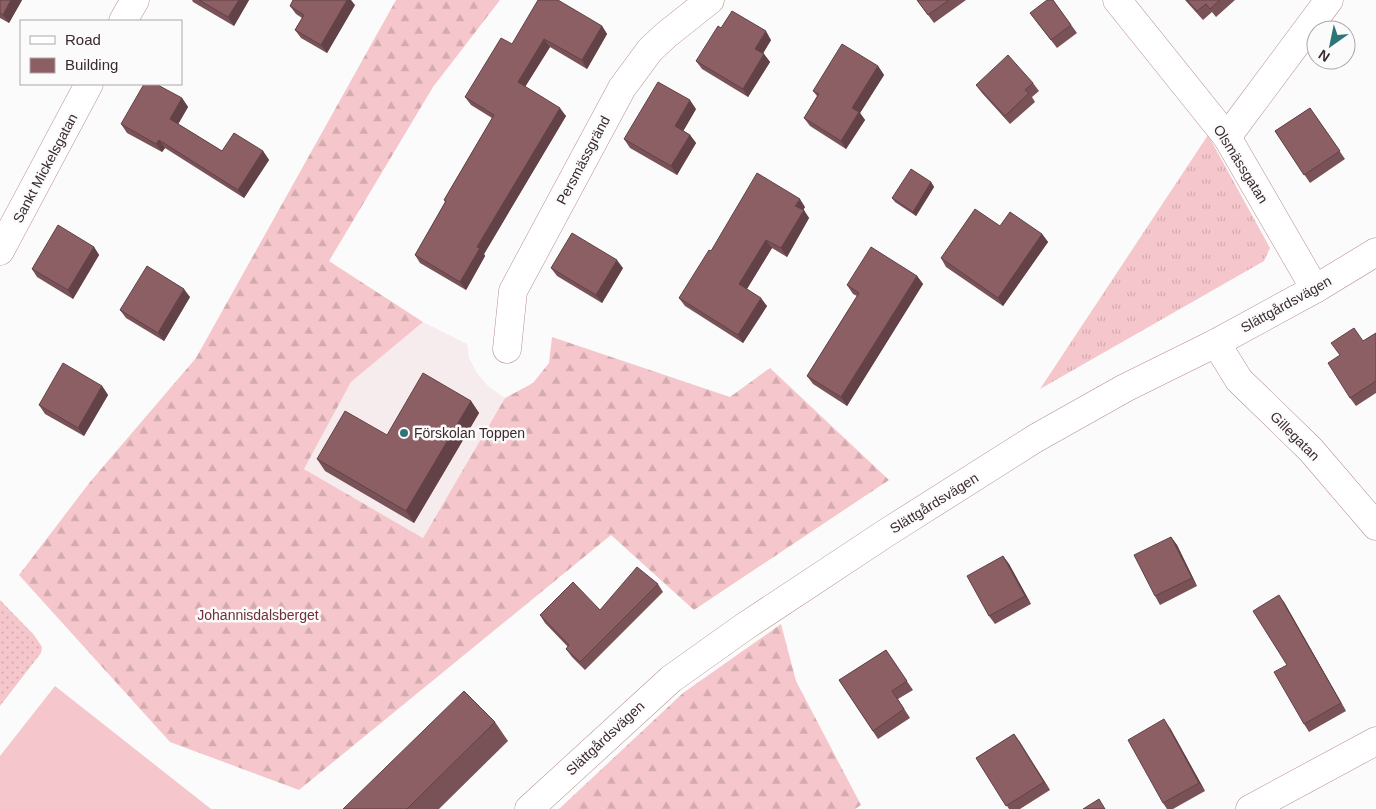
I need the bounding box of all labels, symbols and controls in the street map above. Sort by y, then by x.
legend [20,20,182,85]
north arrow [1306,20,1356,70]
text: Road [65,31,101,48]
text: N [1315,46,1333,65]
text: Building [65,56,118,73]
street label: Sankt Mickelsgatan [9,111,81,225]
street label: Persmässgränd [553,113,613,207]
street label: Olsmässgatan [1211,122,1271,206]
street label: Slättgårdsvägen [1238,272,1334,336]
street label: Gillegatan [1267,408,1323,464]
place label: Förskolan Toppen [414,425,525,441]
marker: Förskolan Toppen [398,427,410,439]
street label: Slättgårdsvägen [887,469,981,537]
park label: Johannisdalsberget [197,607,319,623]
street label: Slättgårdsvägen [563,698,647,778]

